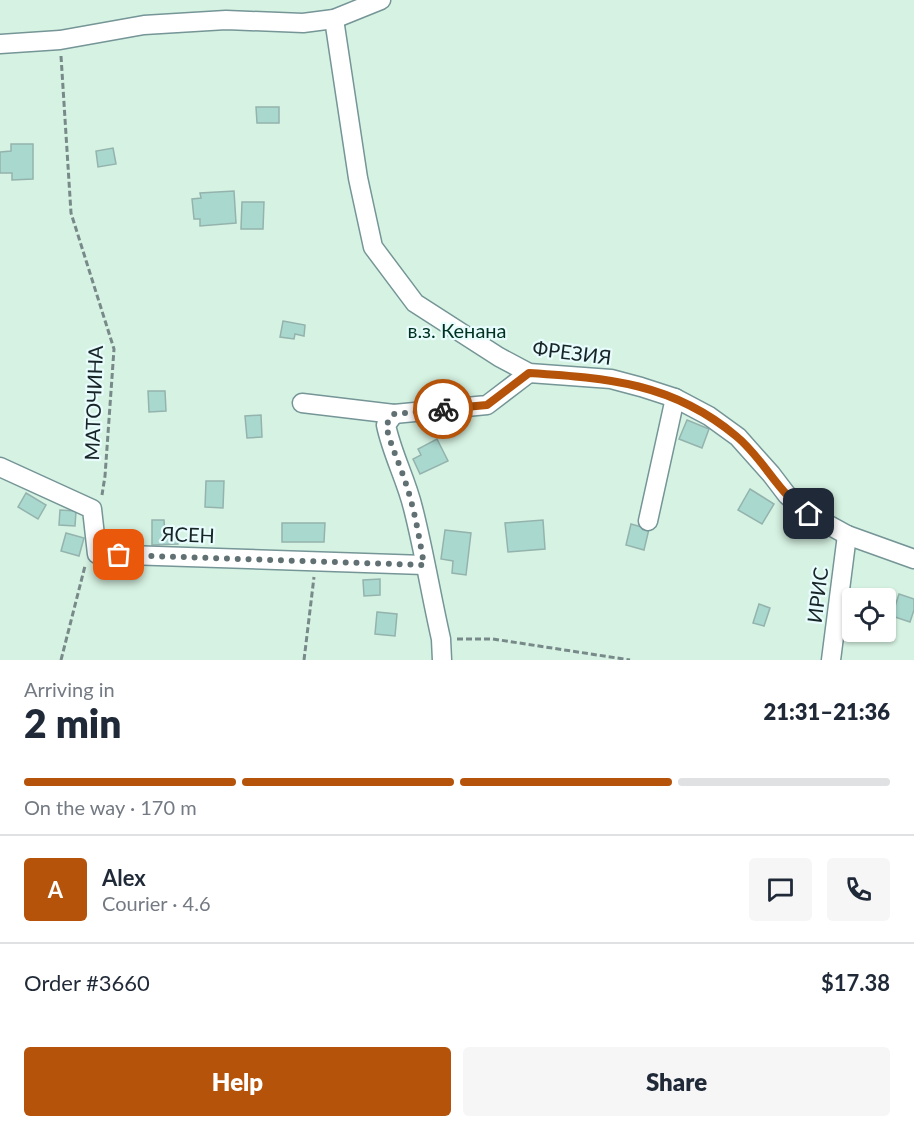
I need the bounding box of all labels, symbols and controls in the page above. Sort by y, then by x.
park label: в.з. Кенана [407,318,507,342]
street label: ФРЕЗИЯ [531,335,613,369]
street label: МАТОЧИНА [79,345,107,461]
courier [413,379,473,439]
icon: bike [427,393,460,426]
pin [783,488,834,539]
icon: home [792,497,825,530]
street label: ЯСЕН [160,521,215,547]
pin [93,529,144,580]
icon: bag [102,538,135,571]
street label: ИРИС [802,566,832,624]
map controls [842,588,896,642]
button: locate [842,588,896,642]
text: Arriving in [24,677,115,701]
text: 21:31–21:36 [764,698,890,725]
text: 2 min [24,700,121,746]
text: On the way · 170 m [24,795,197,819]
button: chat [749,858,812,921]
button: phone [827,858,890,921]
text: Alex [102,864,146,891]
text: A [48,876,63,903]
text: Courier · 4.6 [102,891,211,915]
text: Order #3660 [24,969,150,996]
text: $17.38 [821,969,890,996]
button: Help [24,1047,451,1116]
button: Share [463,1047,890,1116]

